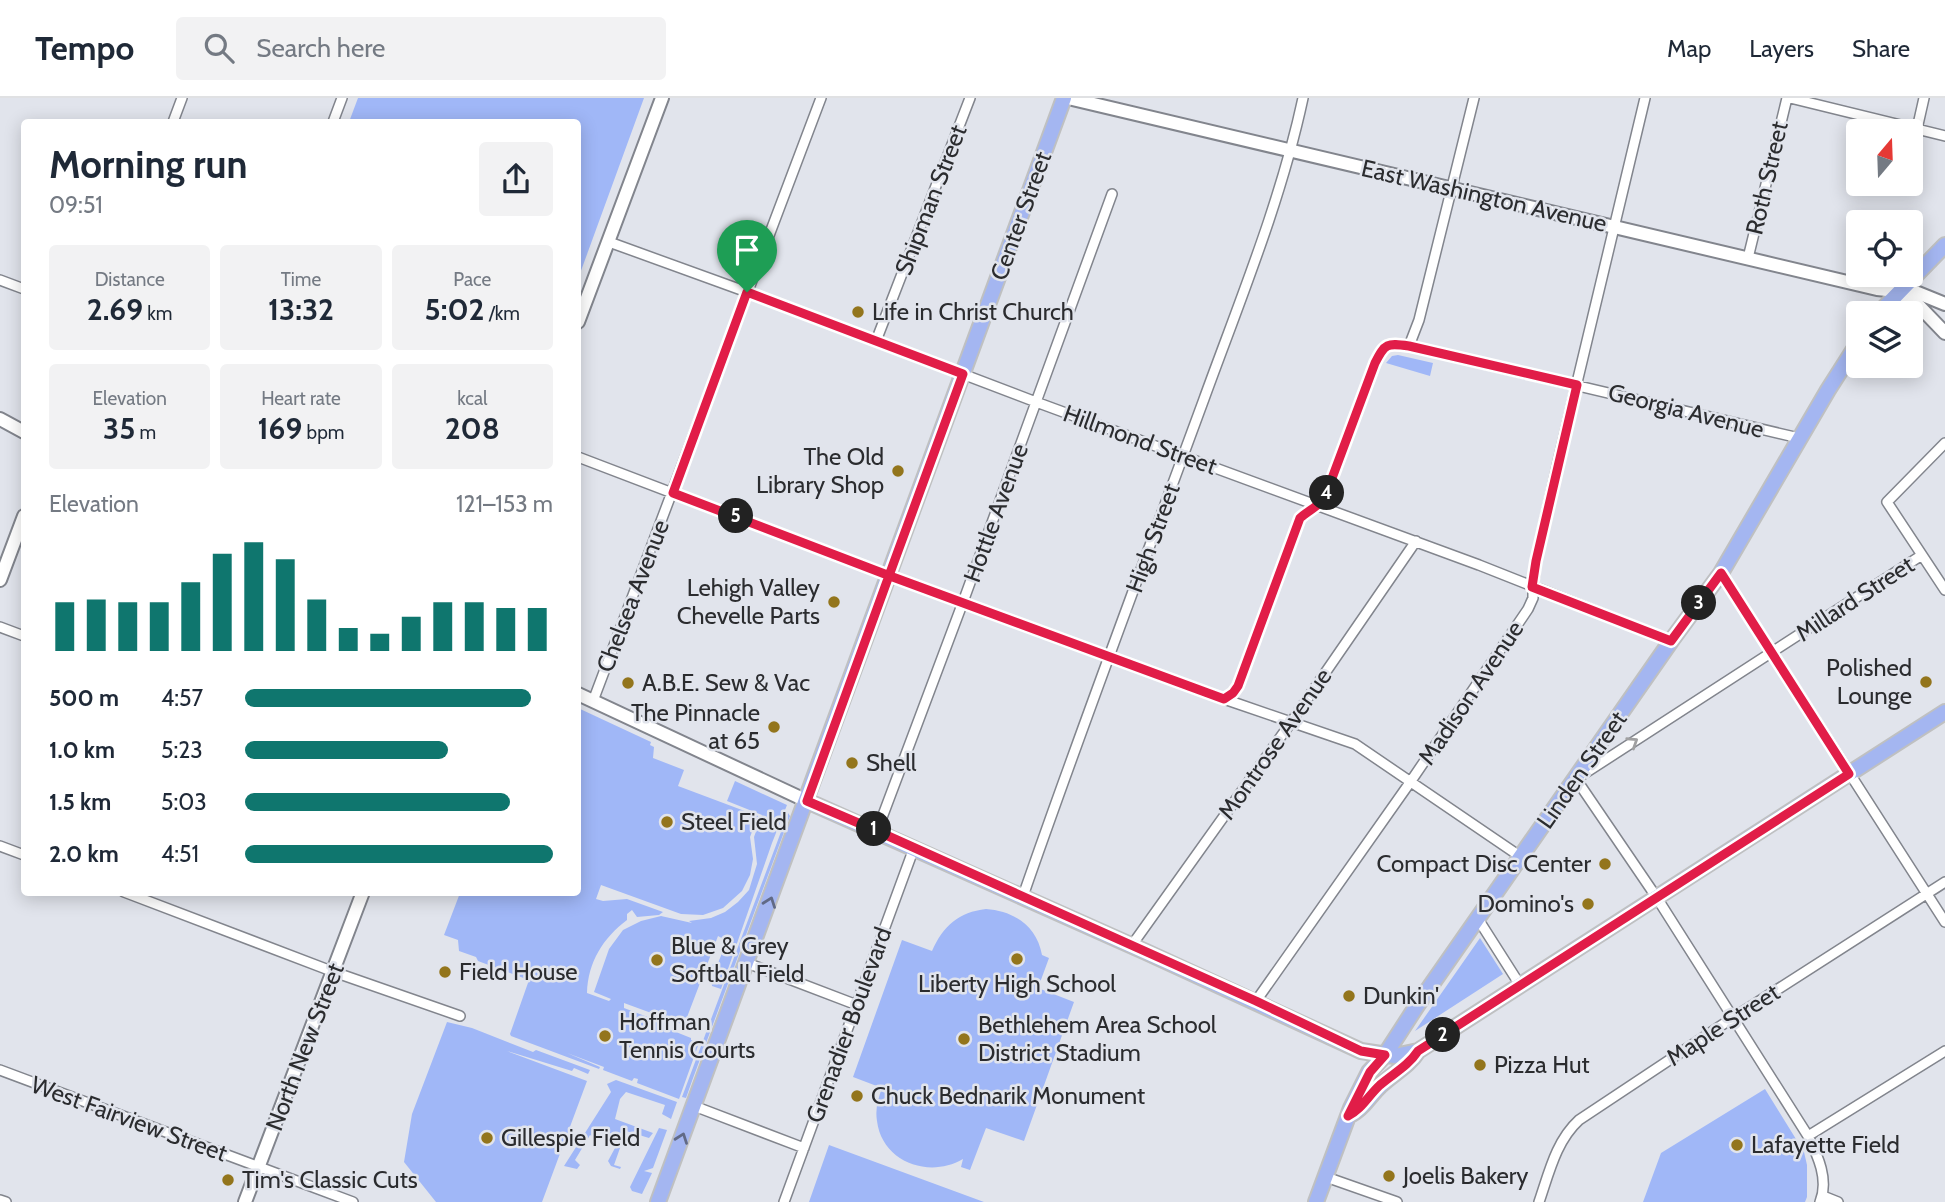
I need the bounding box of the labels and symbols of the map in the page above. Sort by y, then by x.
street label: Roth Street [1739,118,1794,237]
north arrow [1846,119,1923,196]
street label: Shipman Street [889,121,972,279]
street label: Center Street [984,147,1057,284]
street label: East Washington Avenue [1359,153,1610,238]
pin [717,220,777,292]
place label: Life in Christ Church [872,297,1074,326]
marker: Life in Christ Church [850,304,866,320]
street label: Georgia Avenue [1605,377,1767,444]
street label: Hillmond Street [1059,398,1221,481]
street label: Hottle Avenue [957,440,1034,586]
place label: The Old Library Shop [756,442,884,499]
marker: The Old Library Shop [890,463,906,479]
pin: 4 [1310,476,1344,510]
street label: High Street [1119,479,1186,596]
pin: 5 [718,498,754,534]
street label: Chelsea Avenue [590,515,675,676]
street label: Millard Street [1790,550,1919,647]
place label: Lehigh Valley Chevelle Parts [677,573,820,630]
pin: 3 [1682,586,1716,620]
marker: Lehigh Valley Chevelle Parts [826,594,842,610]
street label: Madison Avenue [1412,615,1529,770]
place label: Polished Lounge [1826,653,1912,710]
street label: Montrose Avenue [1212,663,1337,825]
place label: A.B.E. Sew & Vac [642,668,810,697]
marker: Polished Lounge [1918,674,1934,690]
marker: A.B.E. Sew & Vac [620,675,636,691]
place label: The Pinnacle at 65 [631,698,760,755]
street label: Linden Street [1531,705,1633,834]
marker: The Pinnacle at 65 [766,719,782,735]
one-way arrow [1626,738,1639,751]
place label: Shell [866,748,917,777]
marker: Shell [844,755,860,771]
place label: Steel Field [681,807,787,836]
pin: 1 [856,812,892,846]
marker: Steel Field [659,814,675,830]
place label: Compact Disc Center [1377,849,1591,878]
marker: Compact Disc Center [1597,856,1613,872]
place label: Domino's [1477,889,1574,918]
one-way arrow [762,896,776,908]
marker: Domino's [1580,896,1596,912]
street label: Grenadier Boulevard [800,923,897,1126]
place label: Blue & Grey Softball Field [671,931,804,988]
marker: Liberty High School [1009,951,1025,967]
marker: Blue & Grey Softball Field [649,952,665,968]
place label: Field House [459,957,578,986]
street label: North New Street [259,959,350,1135]
marker: Field House [437,964,453,980]
place label: Liberty High School [918,969,1116,998]
street label: Maple Street [1661,977,1785,1072]
place label: Dunkin' [1363,981,1439,1010]
marker: Dunkin' [1341,988,1357,1004]
place label: Hoffman Tennis Courts [619,1007,755,1064]
place label: Bethlehem Area School District Stadium [978,1010,1217,1067]
pin: 2 [1426,1018,1460,1052]
marker: Hoffman Tennis Courts [597,1028,613,1044]
marker: Bethlehem Area School District Stadium [956,1031,972,1047]
place label: Pizza Hut [1494,1050,1590,1079]
marker: Pizza Hut [1472,1057,1488,1073]
street label: West Fairview Street [27,1070,231,1167]
place label: Chuck Bednarik Monument [871,1081,1145,1110]
marker: Chuck Bednarik Monument [849,1088,865,1104]
place label: Gillespie Field [501,1123,640,1152]
marker: Gillespie Field [479,1130,495,1146]
place label: Lafayette Field [1751,1130,1900,1159]
one-way arrow [674,1132,688,1145]
marker: Lafayette Field [1729,1137,1745,1153]
place label: Joelis Bakery [1402,1161,1528,1190]
place label: Tim's Classic Cuts [242,1165,418,1194]
marker: Joelis Bakery [1381,1168,1397,1184]
marker: Tim's Classic Cuts [220,1172,236,1188]

